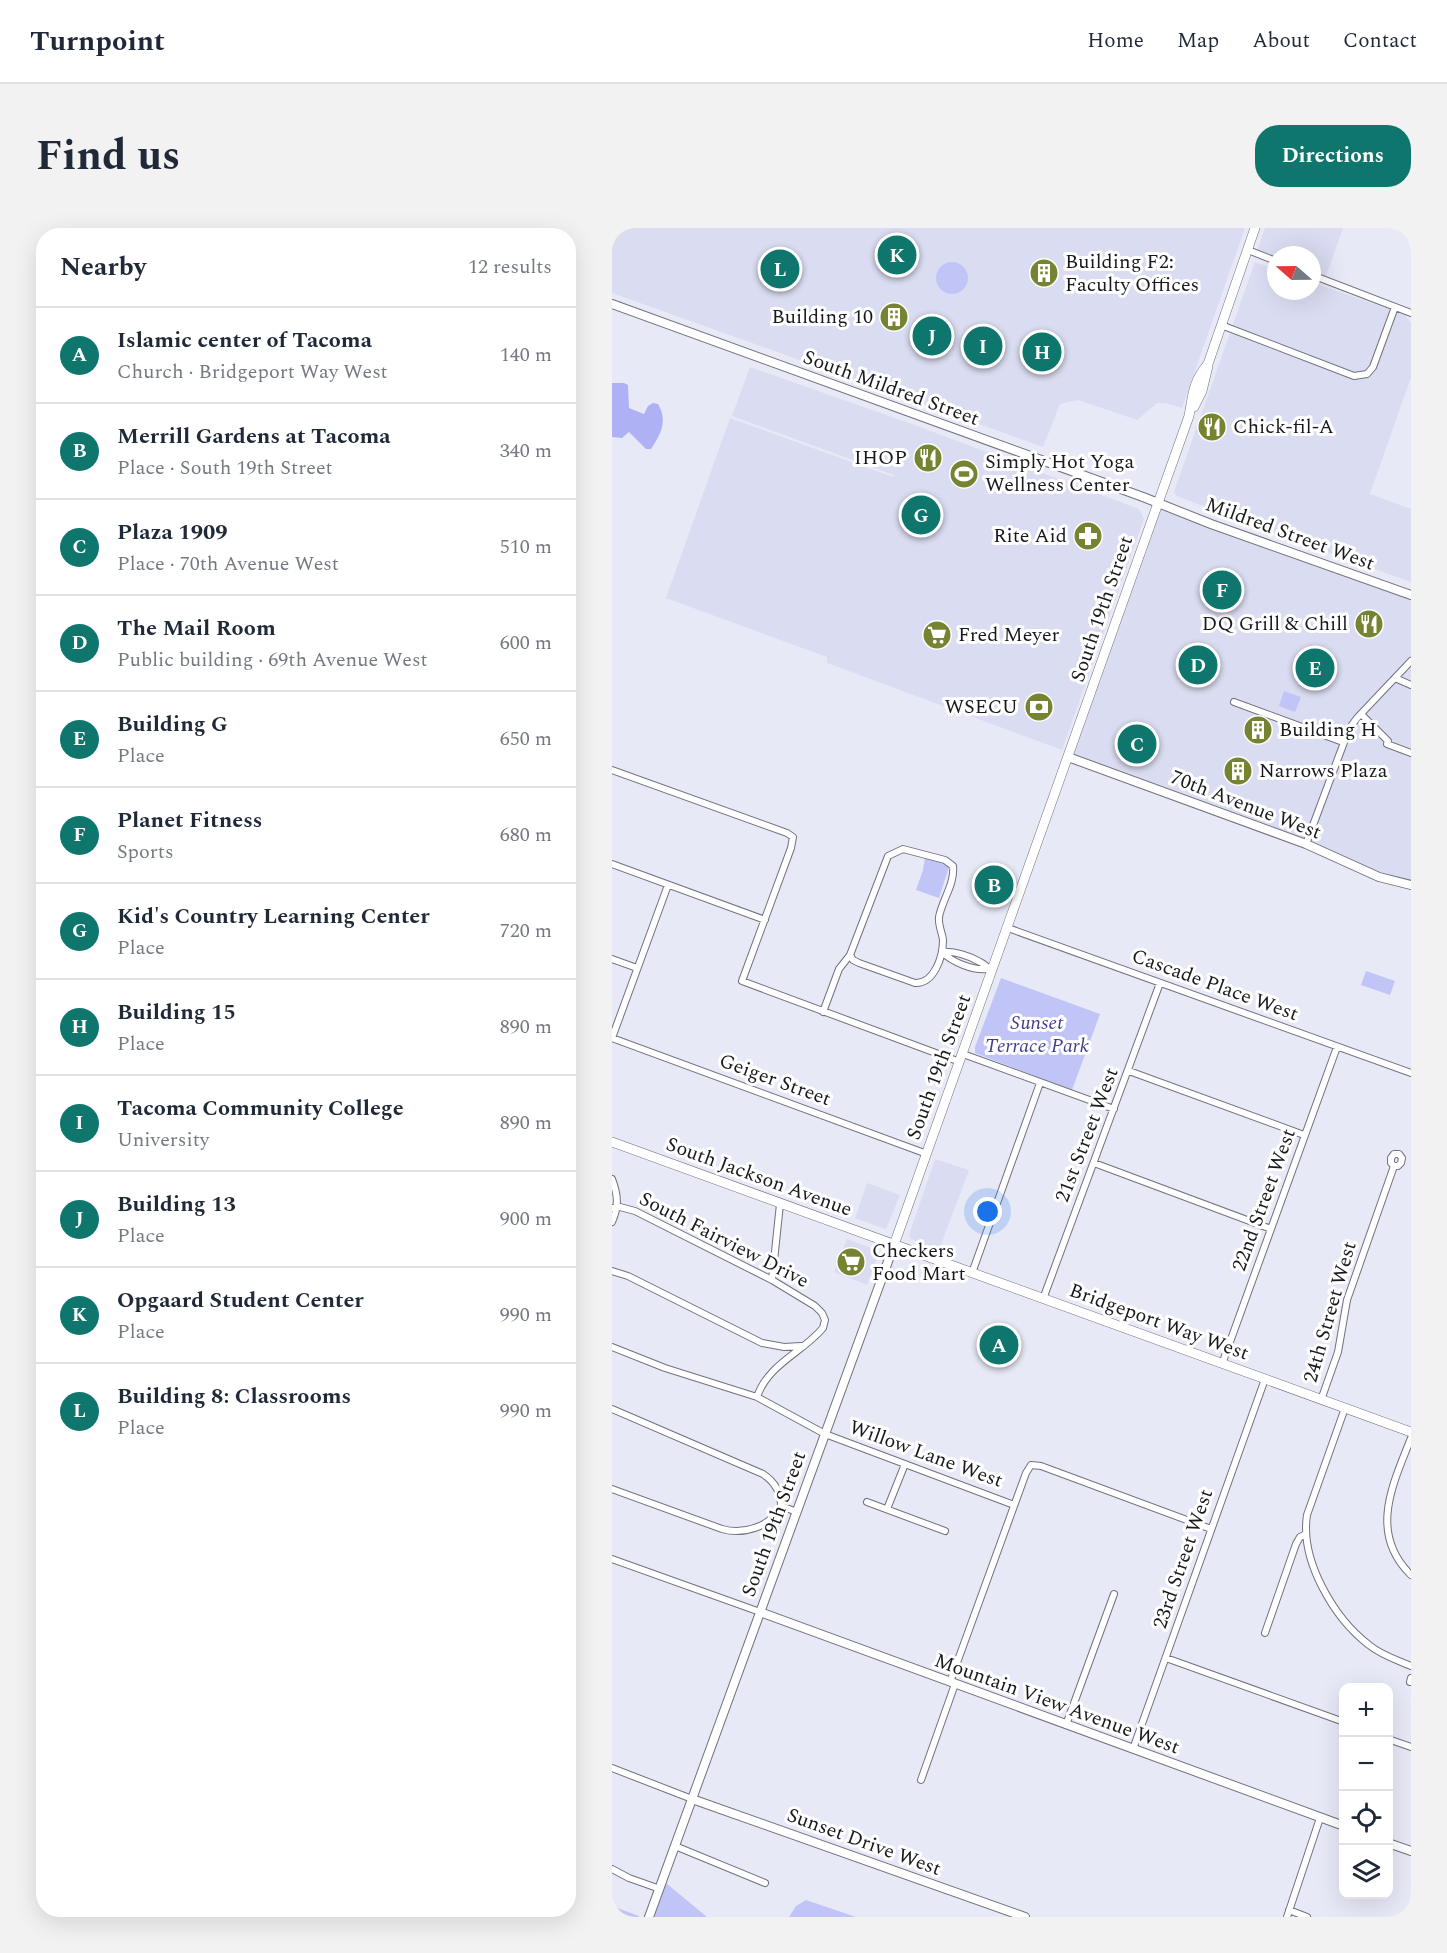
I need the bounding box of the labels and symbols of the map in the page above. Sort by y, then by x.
pin: K [878,232,916,278]
pin: L [760,246,800,291]
north arrow [1267,246,1321,300]
place label: Building F2: Faculty Offices [1065,247,1199,300]
building icon: Building F2: Faculty Offices [1028,257,1060,289]
building icon: Building 10 [878,301,910,333]
place label: Building 10 [772,302,873,332]
pin: J [912,314,952,358]
pin: I [964,324,1003,368]
pin: H [1022,330,1062,374]
street label: South Mildred Street [799,342,983,434]
restaurant icon: Chick-fil-A [1196,411,1228,443]
place label: Chick-fil-A [1233,412,1334,442]
restaurant icon: IHOP [912,442,944,474]
place label: IHOP [854,443,907,473]
place label: Simply Hot Yoga Wellness Center [985,447,1134,500]
sports icon: Simply Hot Yoga Wellness Center [948,458,980,490]
street label: Mildred Street West [1201,489,1379,579]
pin: G [902,492,940,538]
pharmacy icon: Rite Aid [1072,520,1104,552]
place label: Rite Aid [993,521,1067,551]
street label: South 19th Street [1063,532,1141,686]
pin: F [1202,568,1242,613]
restaurant icon: DQ Grill & Chill [1353,608,1385,640]
place label: DQ Grill & Chill [1202,609,1348,639]
supermarket icon: Fred Meyer [921,619,953,651]
place label: Fred Meyer [958,620,1060,650]
pin: D [1178,642,1218,688]
pin: E [1296,646,1334,690]
bank icon: WSECU [1023,691,1055,723]
place label: WSECU [944,692,1018,722]
building icon: Building H [1242,714,1274,746]
place label: Building H [1279,715,1377,745]
pin: C [1118,722,1156,766]
building icon: Narrows Plaza [1222,755,1254,787]
place label: Narrows Plaza [1259,756,1388,786]
street label: 70th Avenue West [1166,762,1326,848]
pin: B [974,862,1013,908]
street label: Cascade Place West [1128,941,1302,1029]
street label: South 19th Street [899,990,979,1144]
park label: Sunset Terrace Park [985,1008,1090,1061]
street label: Geiger Street [715,1046,835,1114]
street label: 21st Street West [1047,1063,1127,1207]
street label: 22nd Street West [1224,1125,1304,1275]
street label: South Jackson Avenue [662,1129,856,1225]
street label: South Fairview Drive [634,1184,814,1296]
your location [973,1197,1002,1226]
place label: Checkers Food Mart [872,1236,966,1289]
street label: 24th Street West [1296,1238,1364,1386]
supermarket icon: Checkers Food Mart [835,1246,867,1278]
street label: Bridgeport Way West [1065,1276,1253,1368]
pin: A [980,1322,1018,1368]
street label: Willow Lane West [845,1412,1007,1496]
street label: South 19th Street [734,1447,814,1601]
street label: 23rd Street West [1145,1485,1221,1633]
street label: Mountain View Avenue West [930,1646,1184,1762]
street label: Sunset Drive West [783,1800,945,1884]

